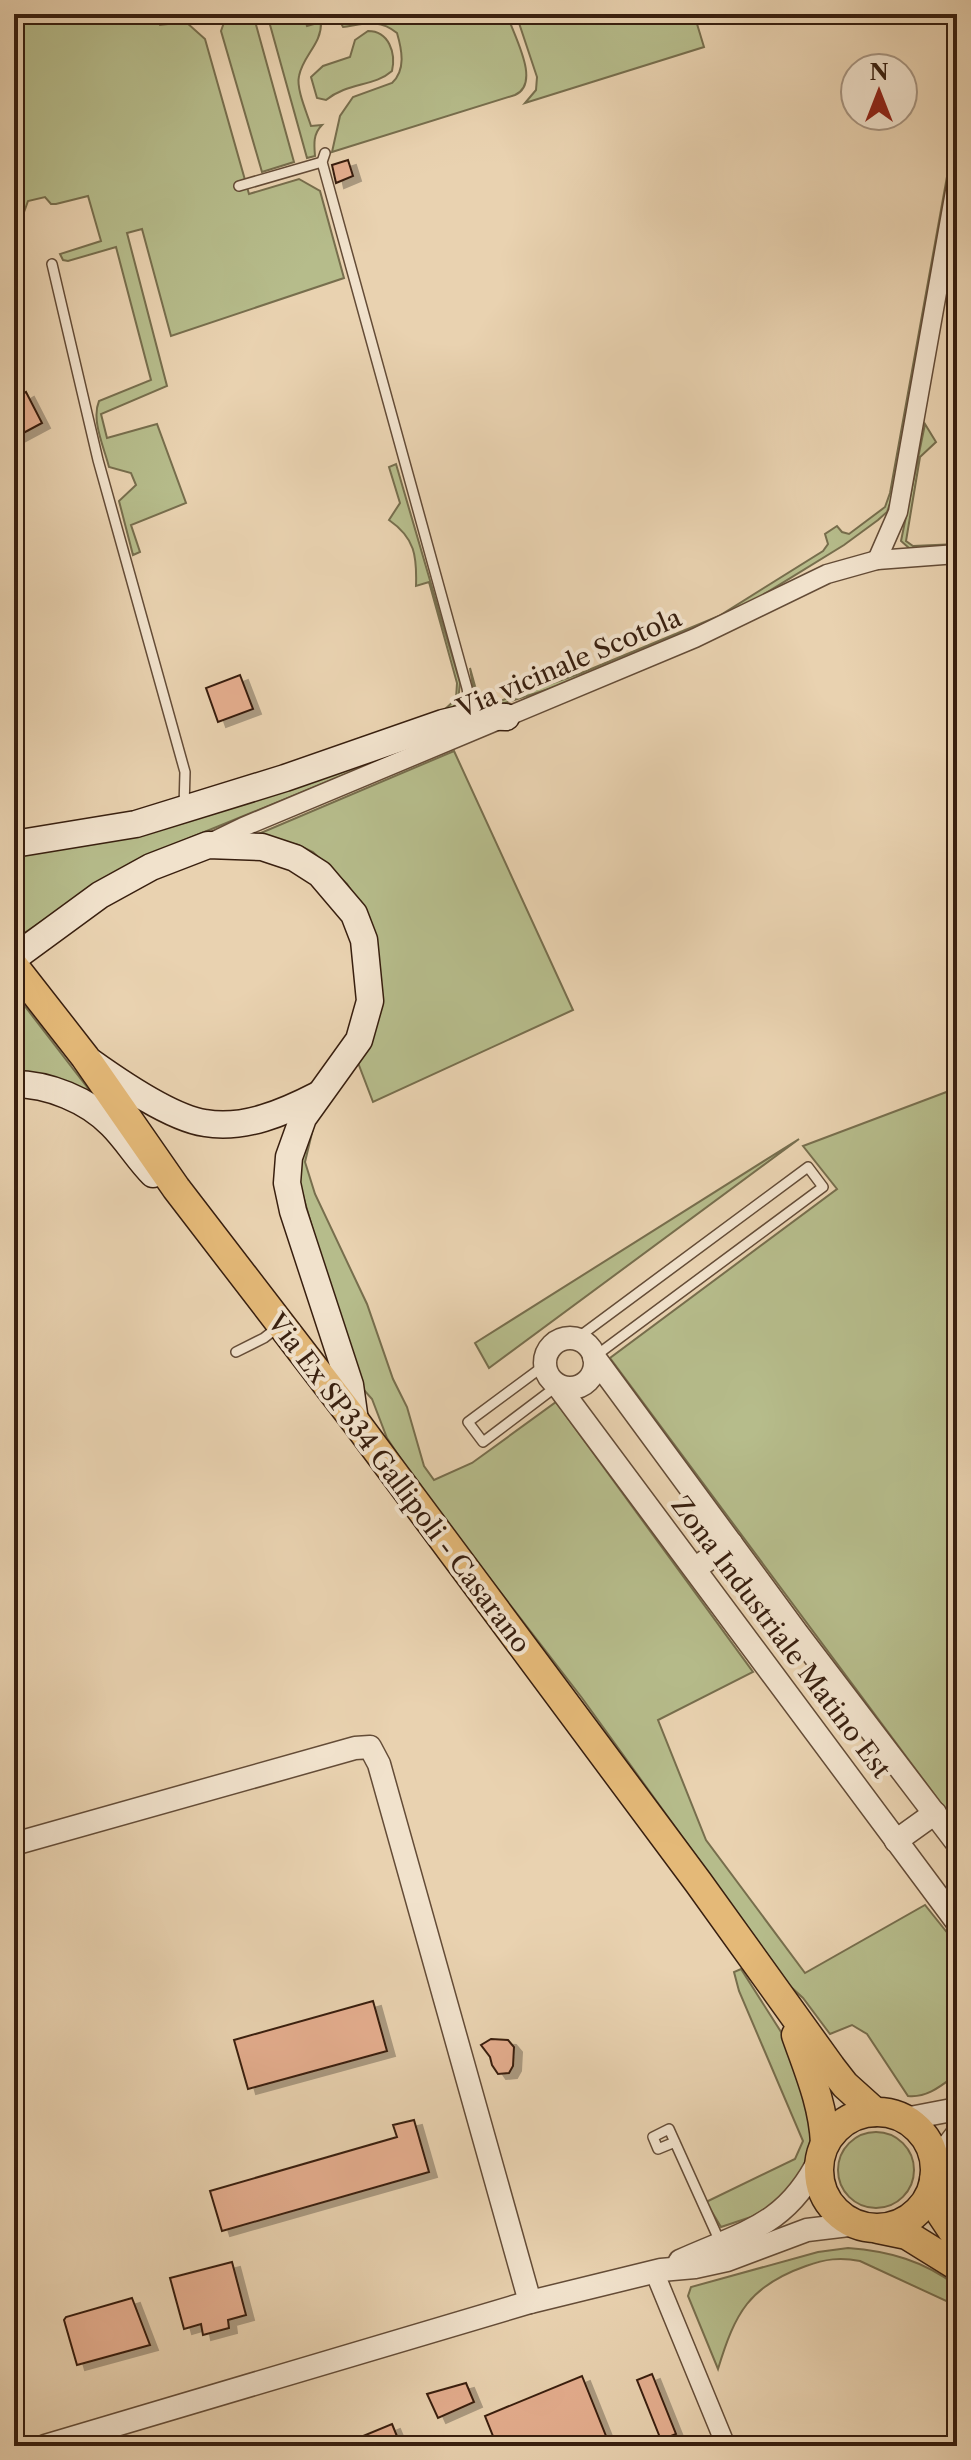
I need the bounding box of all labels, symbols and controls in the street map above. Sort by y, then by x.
north arrow [839,52,919,132]
text: N [869,59,889,86]
street label: Via vicinale Scotola [451,601,686,725]
street label: Via Ex SP334 Gallipoli - Casarano [260,1306,537,1659]
street label: Zona Industriale Matino Est [665,1490,898,1785]

